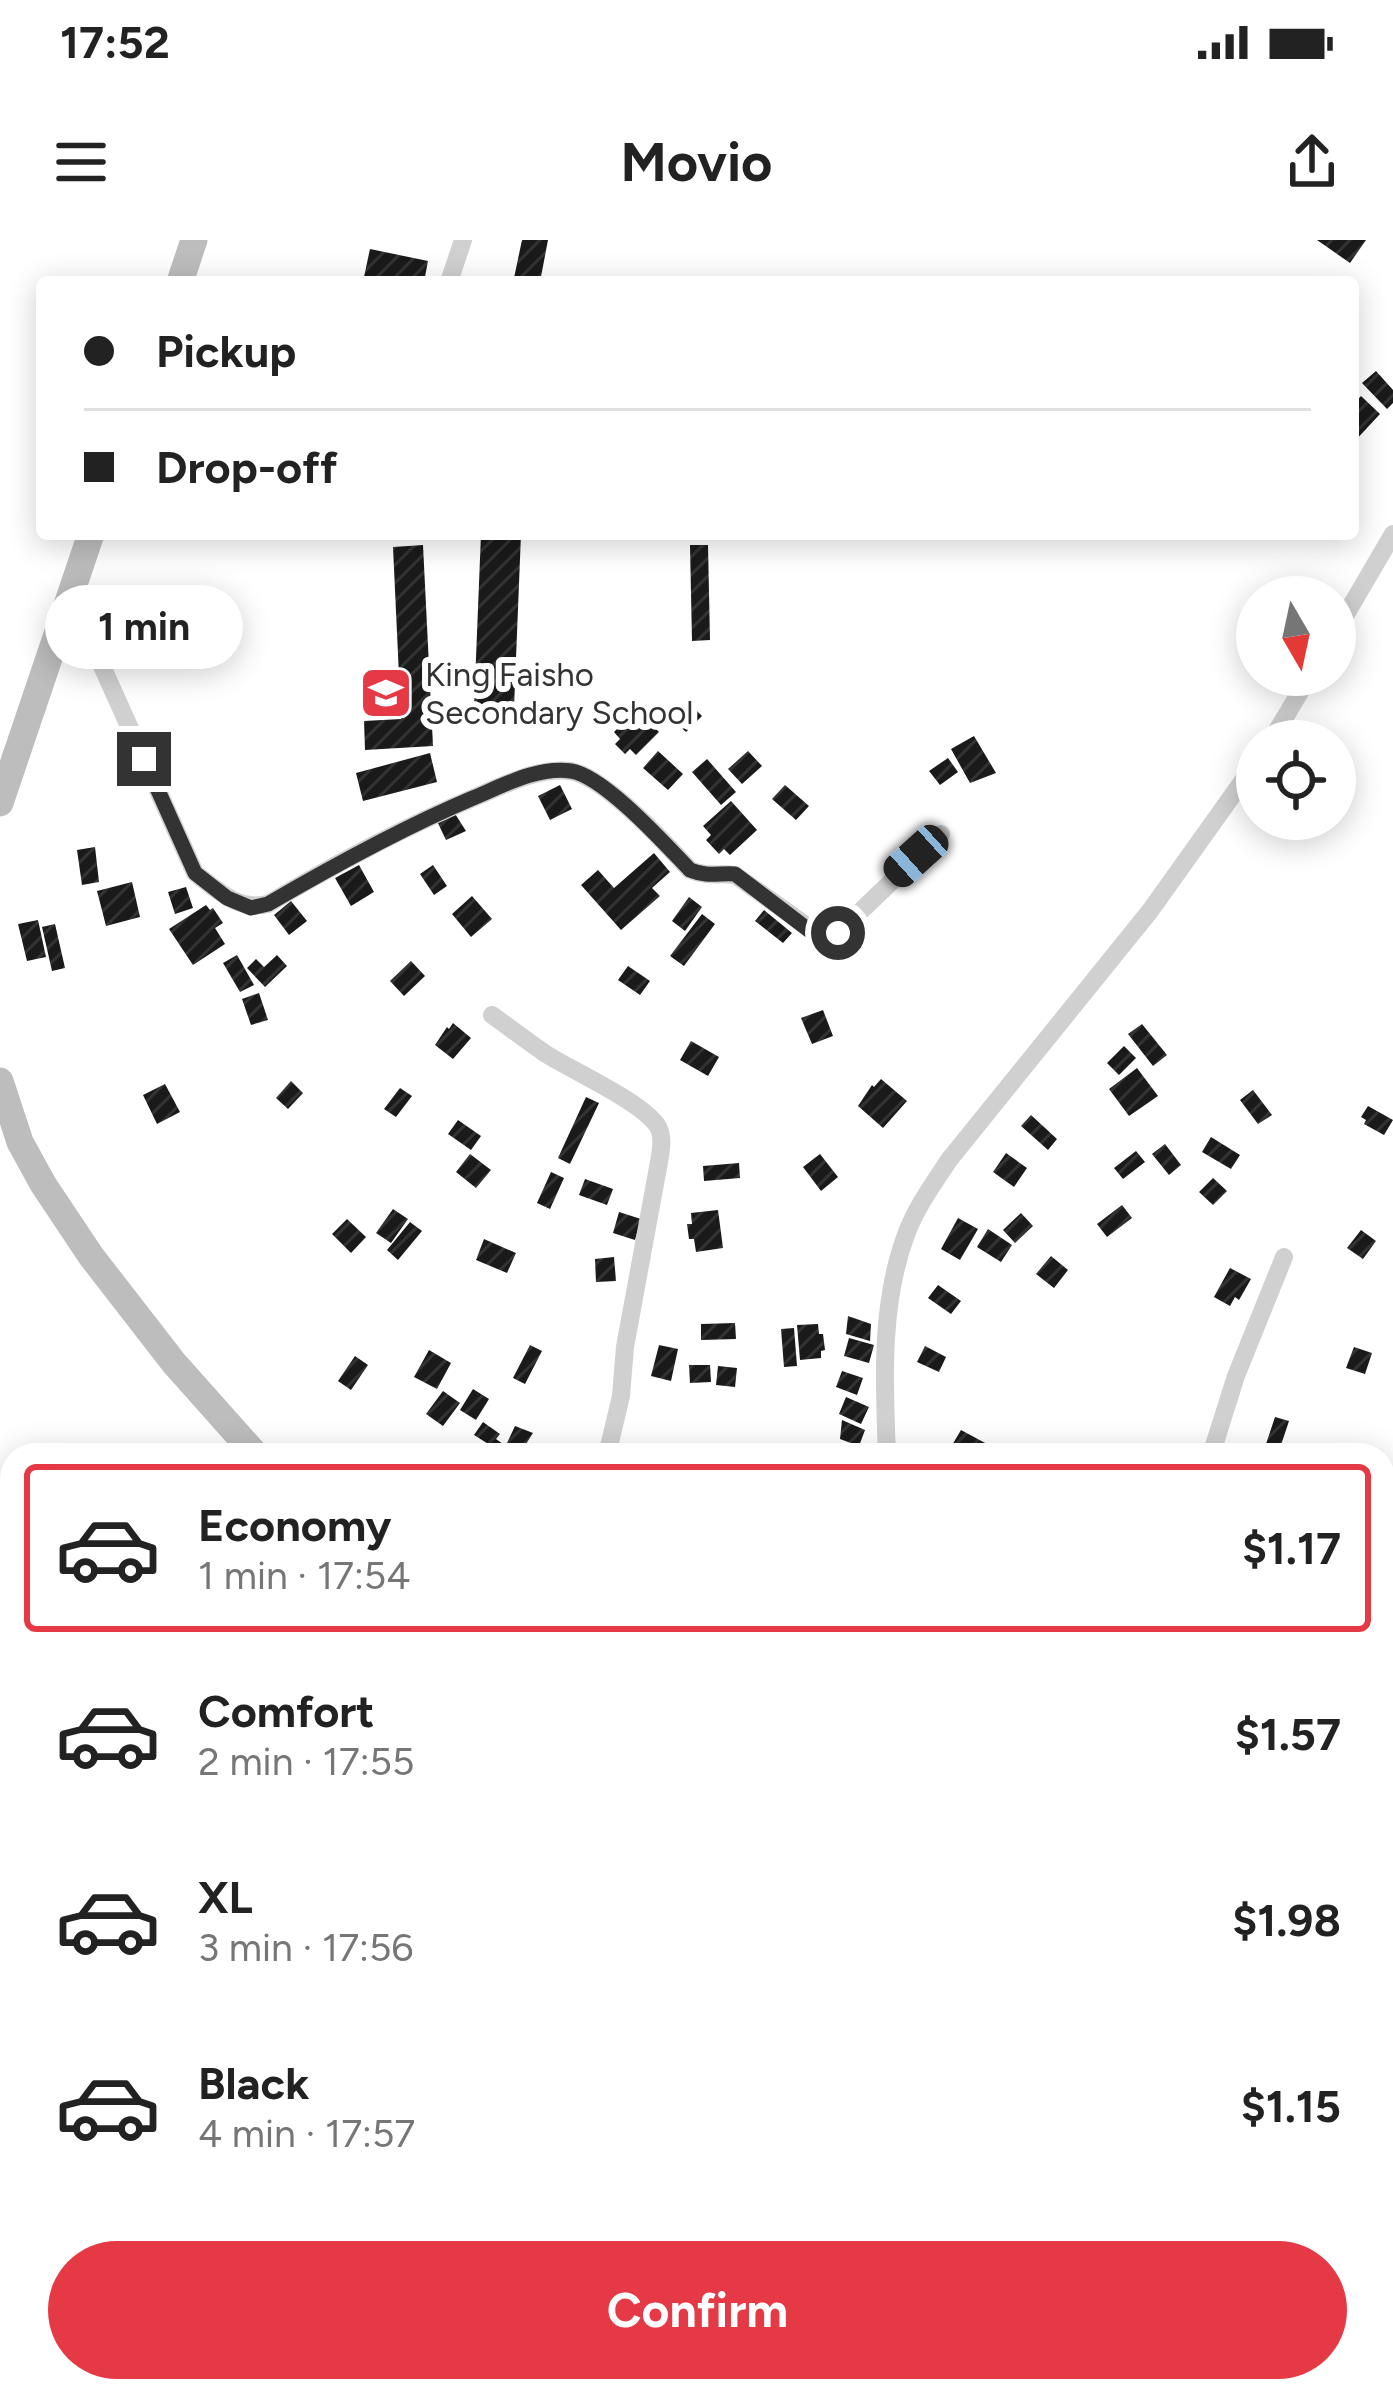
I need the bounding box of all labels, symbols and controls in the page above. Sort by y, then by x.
text: 17:52 [60,15,170,69]
icon: menu [48,129,114,195]
icon: share [1279,129,1345,195]
text: Movio [620,130,773,195]
text: Pickup [156,324,296,378]
text: Drop-off [156,440,338,494]
north arrow [1236,576,1356,696]
map controls [1236,576,1356,840]
callout: 1 min [45,585,243,669]
text: 1 min [98,603,190,650]
place label: King Faisho Secondary School [425,655,694,732]
school or university icon: King Faisho Secondary School [358,665,414,721]
button: locate [1236,720,1356,840]
route end [117,732,171,786]
car [877,819,955,893]
route start [811,906,865,960]
icon: car [54,1494,162,1602]
text: Economy [198,1498,391,1552]
text: $1.17 [1242,1521,1341,1575]
text: 1 min · 17:54 [198,1552,410,1599]
icon: car [54,1680,162,1788]
text: Comfort [198,1684,374,1738]
text: $1.57 [1235,1707,1341,1761]
text: 2 min · 17:55 [198,1738,414,1785]
icon: car [54,1866,162,1974]
text: XL [198,1870,253,1924]
text: $1.98 [1232,1893,1341,1947]
text: 3 min · 17:56 [198,1924,413,1971]
icon: car [54,2052,162,2160]
text: Black [198,2056,309,2110]
text: $1.15 [1241,2079,1341,2133]
text: 4 min · 17:57 [198,2110,415,2157]
button: Confirm [48,2241,1347,2379]

